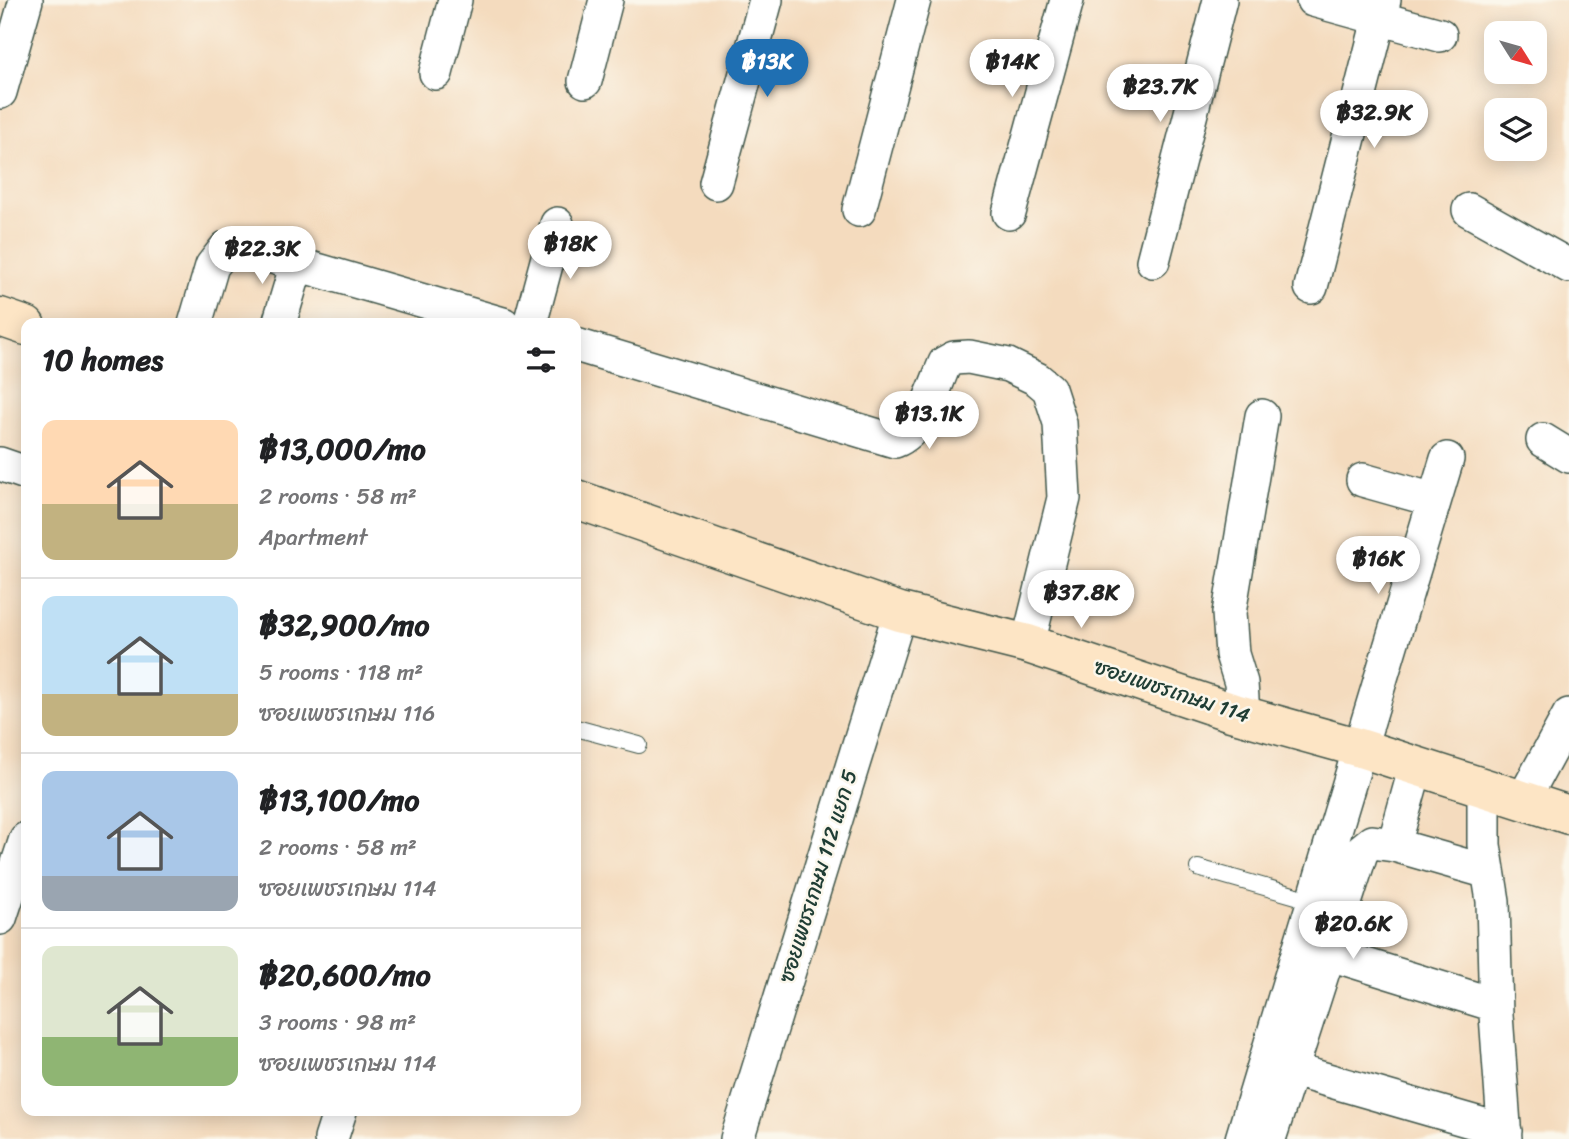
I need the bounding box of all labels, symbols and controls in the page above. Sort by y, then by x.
north arrow [1484,21,1547,84]
map controls [1484,21,1547,161]
pin: ฿13K [726,40,808,99]
pin: ฿14K [971,40,1053,99]
text: ฿13K [741,41,793,82]
text: ฿14K [986,41,1038,82]
pin: ฿23.7K [1103,64,1217,124]
text: ฿23.7K [1123,66,1197,107]
pin: ฿32.9K [1317,90,1431,150]
text: ฿32.9K [1336,92,1412,133]
button: layers [1484,98,1547,161]
pin: ฿18K [529,222,611,281]
text: ฿18K [544,223,596,264]
pin: ฿22.3K [205,226,319,286]
text: ฿22.3K [225,228,299,269]
text: 10 homes [42,333,163,387]
icon: filters [522,341,560,379]
pin: ฿13.1K [872,392,986,451]
text: ฿13.1K [895,393,963,434]
text: ฿13,000/mo [259,422,426,476]
icon: home [98,448,182,532]
text: 2 rooms · 58 m² [259,476,417,517]
text: Apartment [259,517,368,558]
pin: ฿16K [1337,536,1419,596]
text: ฿16K [1352,538,1404,579]
pin: ฿37.8K [1024,570,1138,630]
text: ฿37.8K [1043,572,1119,613]
text: ฿32,900/mo [259,598,430,652]
icon: home [98,624,182,708]
street label: ซอยเพชรเกษม 114 [1089,648,1255,734]
text: 5 rooms · 118 m² [259,652,423,693]
text: ซอยเพชรเกษม 116 [259,693,435,734]
street label: ซอยเพชรเกษม 112 แยก 5 [767,764,869,987]
text: ฿13,100/mo [259,773,420,827]
icon: home [98,799,182,883]
text: 2 rooms · 58 m² [259,827,417,868]
text: ซอยเพชรเกษม 114 [259,868,437,909]
pin: ฿20.6K [1296,902,1410,961]
text: ฿20.6K [1315,903,1391,944]
text: ฿20,600/mo [259,948,431,1002]
icon: home [98,974,182,1058]
text: 3 rooms · 98 m² [259,1002,416,1043]
text: ซอยเพชรเกษม 114 [259,1043,437,1084]

